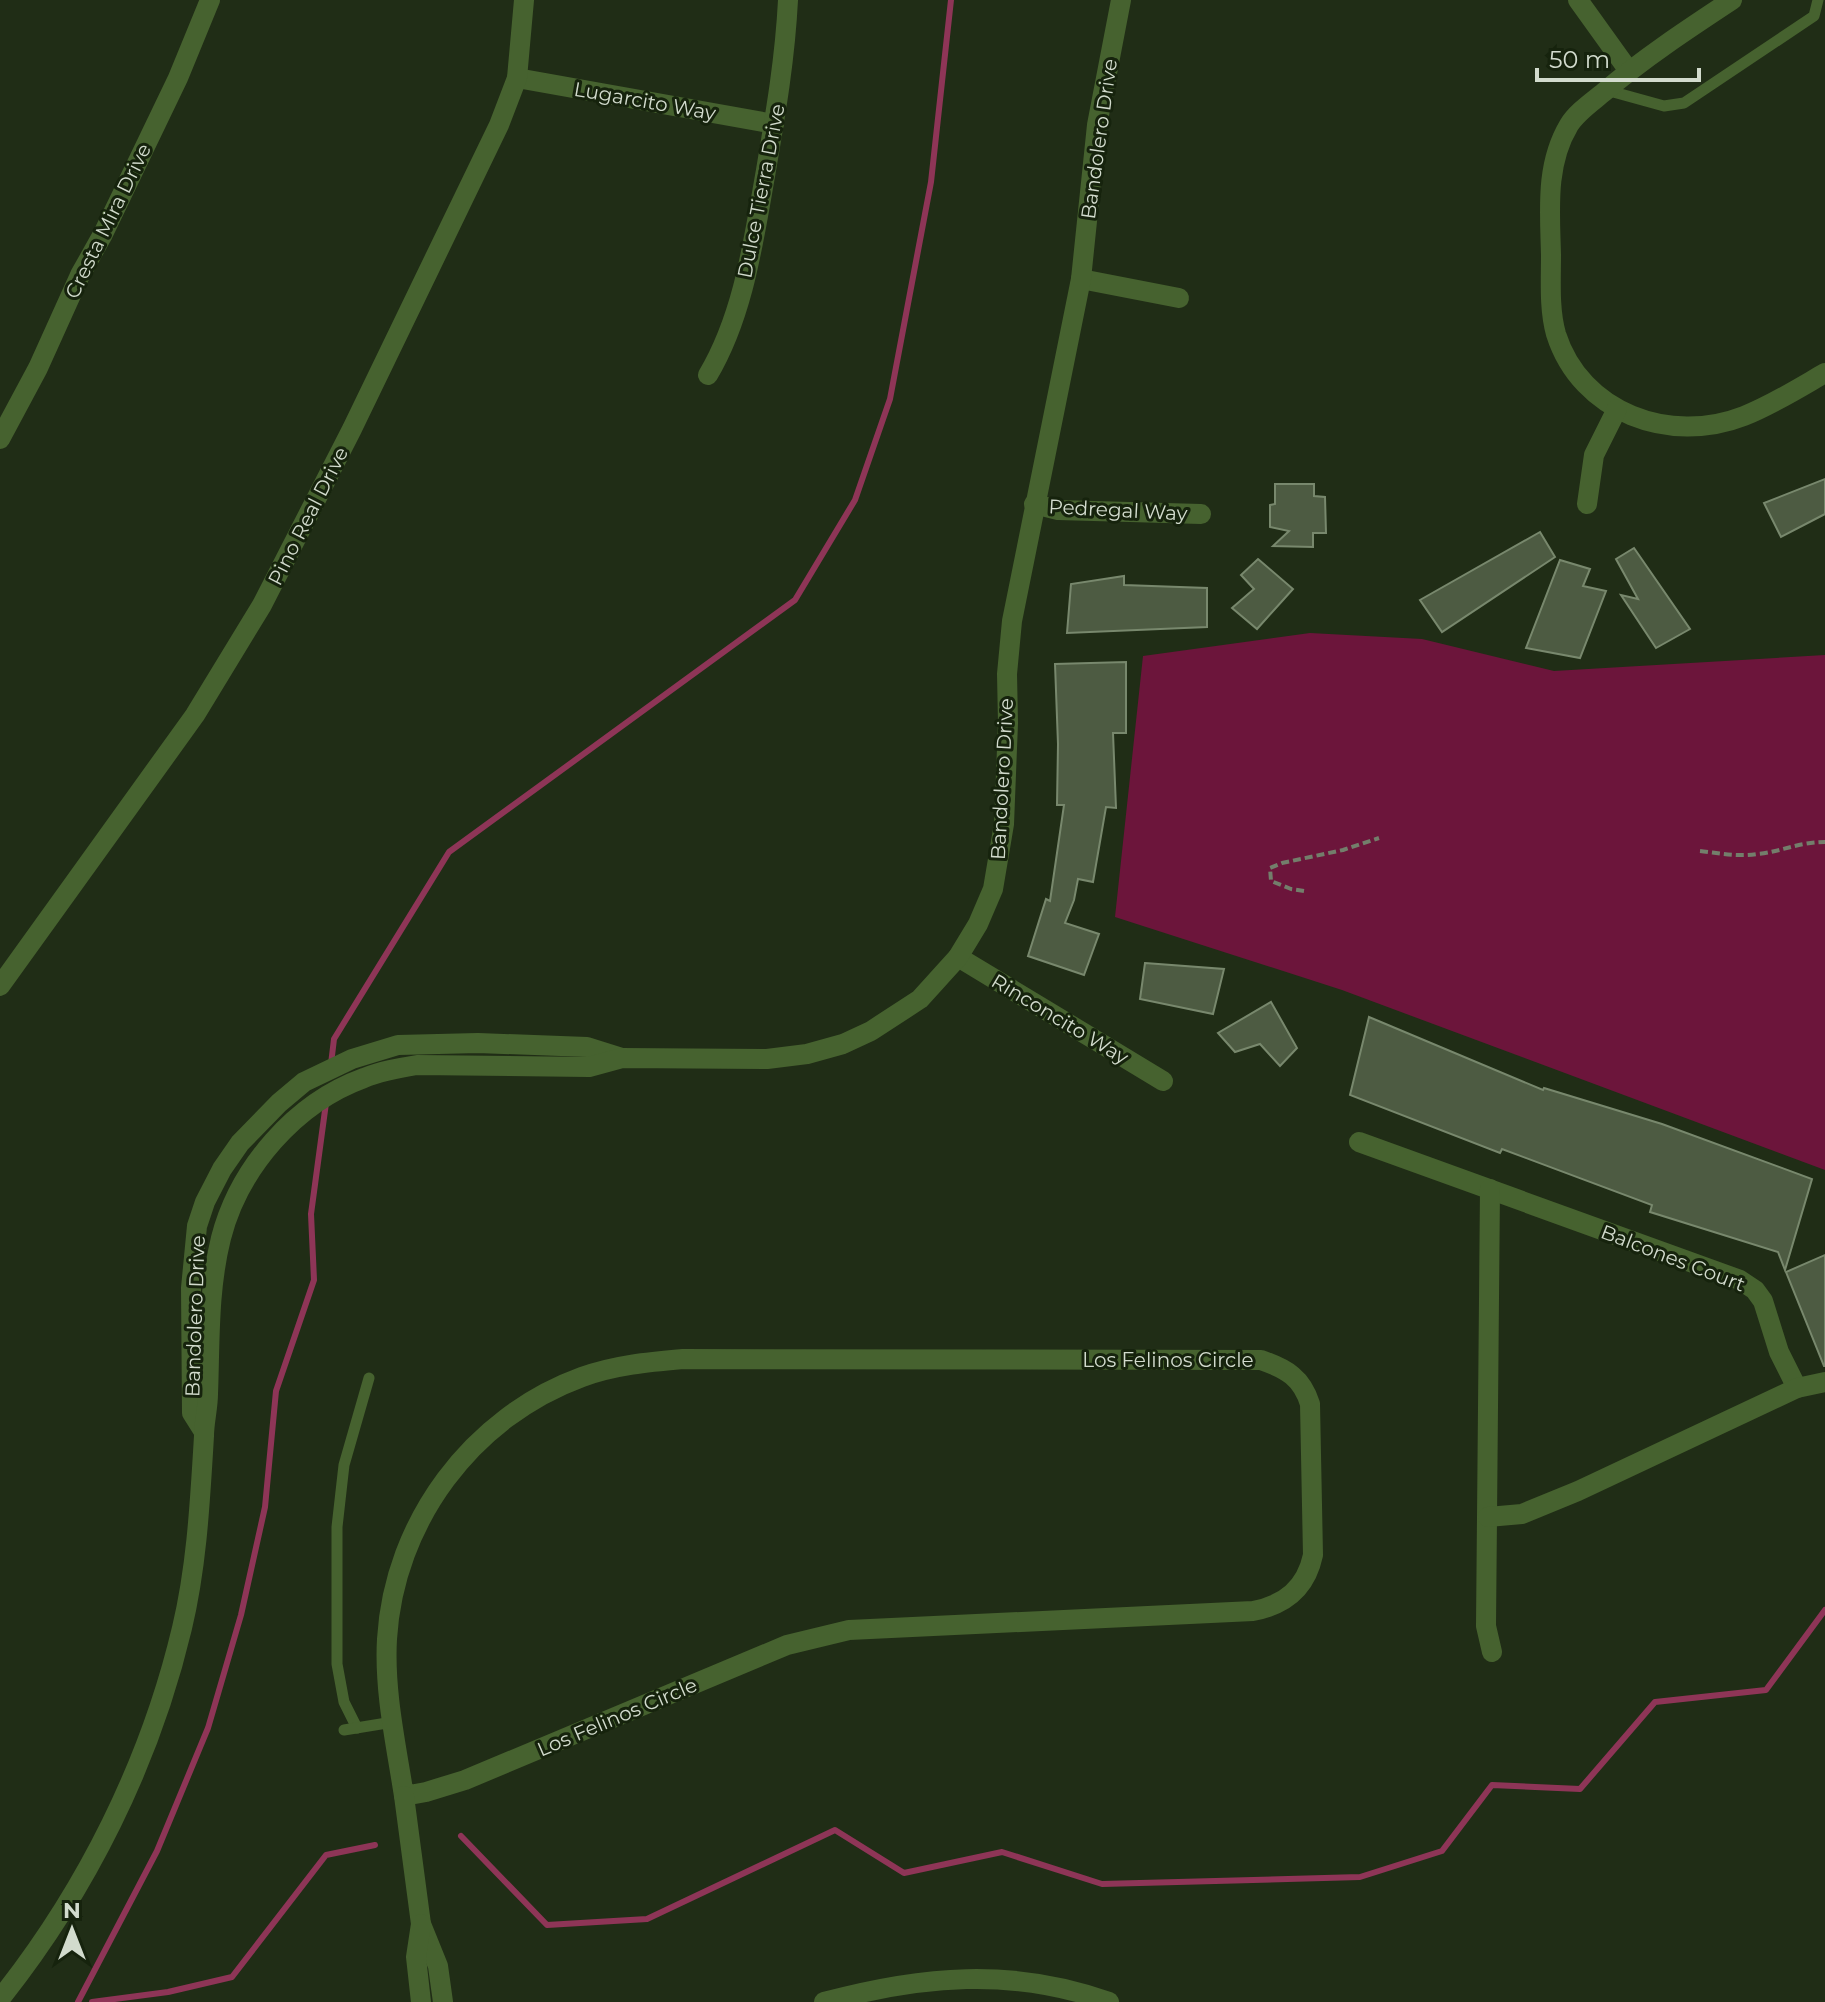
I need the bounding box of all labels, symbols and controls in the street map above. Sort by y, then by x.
scale bar [1537,32,1699,82]
text: 50 m [1549,45,1610,74]
street label: Bandolero Drive [1076,57,1122,221]
street label: Lugarcito Way [572,77,718,125]
street label: Dulce Tierra Drive [732,102,790,280]
street label: Cresta Mira Drive [60,139,156,303]
street label: Pino Real Drive [263,443,353,589]
street label: Pedregal Way [1048,494,1188,526]
street label: Bandolero Drive [986,698,1018,860]
street label: Rinconcito Way [987,969,1133,1069]
street label: Balcones Court [1597,1219,1749,1297]
street label: Bandolero Drive [180,1235,210,1397]
street label: Los Felinos Circle [1082,1348,1254,1372]
street label: Los Felinos Circle [533,1672,701,1762]
north arrow [32,1890,112,1970]
text: N [63,1897,81,1924]

